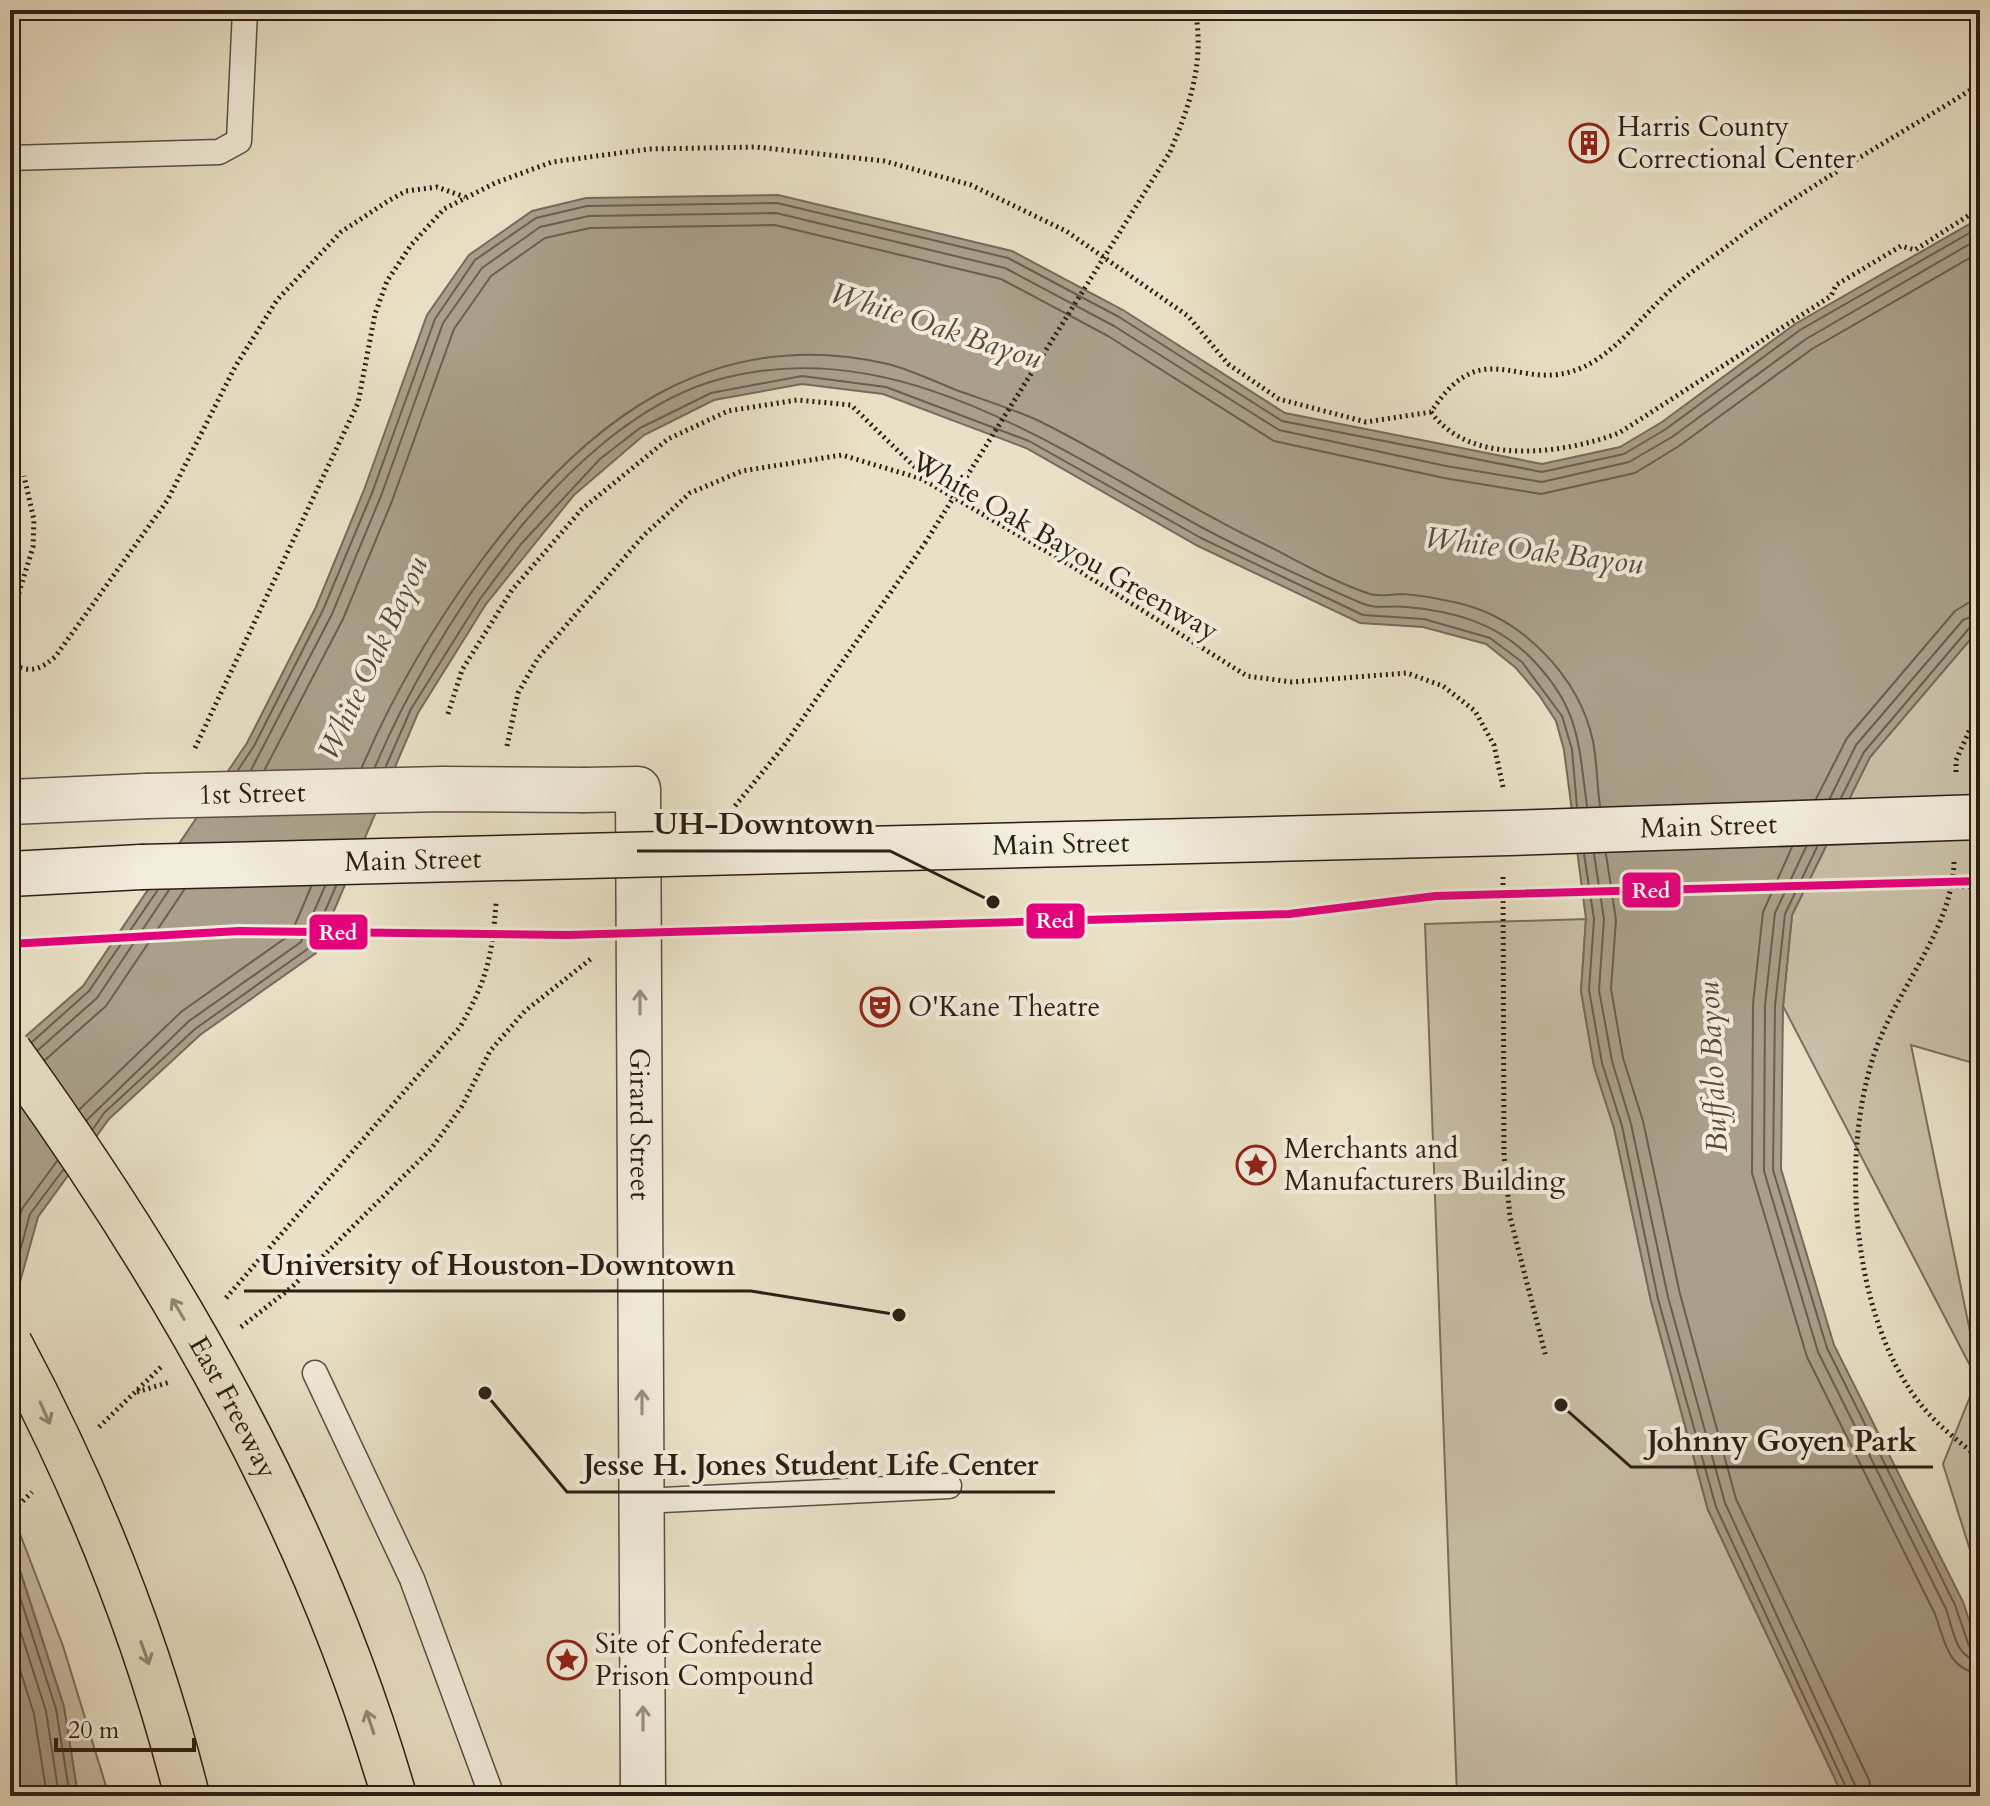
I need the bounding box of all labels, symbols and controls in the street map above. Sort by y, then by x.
place label: Harris County Correctional Center [1617,108,1857,178]
building icon: Harris County Correctional Center [1568,122,1610,164]
water label: White Oak Bayou [825,273,1047,379]
street label: White Oak Bayou Greenway [903,442,1226,650]
water label: White Oak Bayou [1422,517,1646,585]
water label: White Oak Bayou [308,550,438,766]
street label: 1st Street [198,773,306,814]
callout: UH-Downtown [637,797,890,851]
text: UH-Downtown [653,804,875,845]
street label: Main Street [1639,805,1778,848]
street label: Main Street [992,823,1130,865]
street label: Main Street [344,840,482,881]
line badge: Red [1621,871,1682,909]
text: Red [1632,876,1671,906]
line badge: Red [1025,902,1086,940]
text: Red [1036,906,1075,936]
line badge: Red [308,913,369,951]
text: Red [319,918,358,948]
water label: Buffalo Bayou [1688,980,1738,1154]
theatre icon: O'Kane Theatre [859,986,901,1028]
place label: O'Kane Theatre [908,988,1100,1026]
one-way arrow [632,989,648,1016]
street label: Girard Street [620,1048,659,1200]
place label: Merchants and Manufacturers Building [1284,1130,1565,1200]
place icon: Merchants and Manufacturers Building [1235,1144,1277,1186]
callout: University of Houston-Downtown [244,1237,751,1291]
text: University of Houston-Downtown [261,1245,735,1286]
one-way arrow [170,1298,186,1321]
street label: East Freeway [180,1329,286,1485]
one-way arrow [634,1389,650,1416]
one-way arrow [39,1401,54,1425]
callout: Johnny Goyen Park [1631,1413,1933,1467]
text: Johnny Goyen Park [1643,1421,1917,1462]
callout: Jesse H. Jones Student Life Center [567,1438,1055,1492]
text: Jesse H. Jones Student Life Center [579,1445,1040,1486]
place label: Site of Confederate Prison Compound [595,1625,822,1695]
place icon: Site of Confederate Prison Compound [546,1639,588,1681]
one-way arrow [139,1641,153,1665]
scale bar [56,1702,194,1752]
one-way arrow [635,1705,651,1732]
one-way arrow [361,1710,376,1735]
text: 20 m [68,1714,120,1747]

